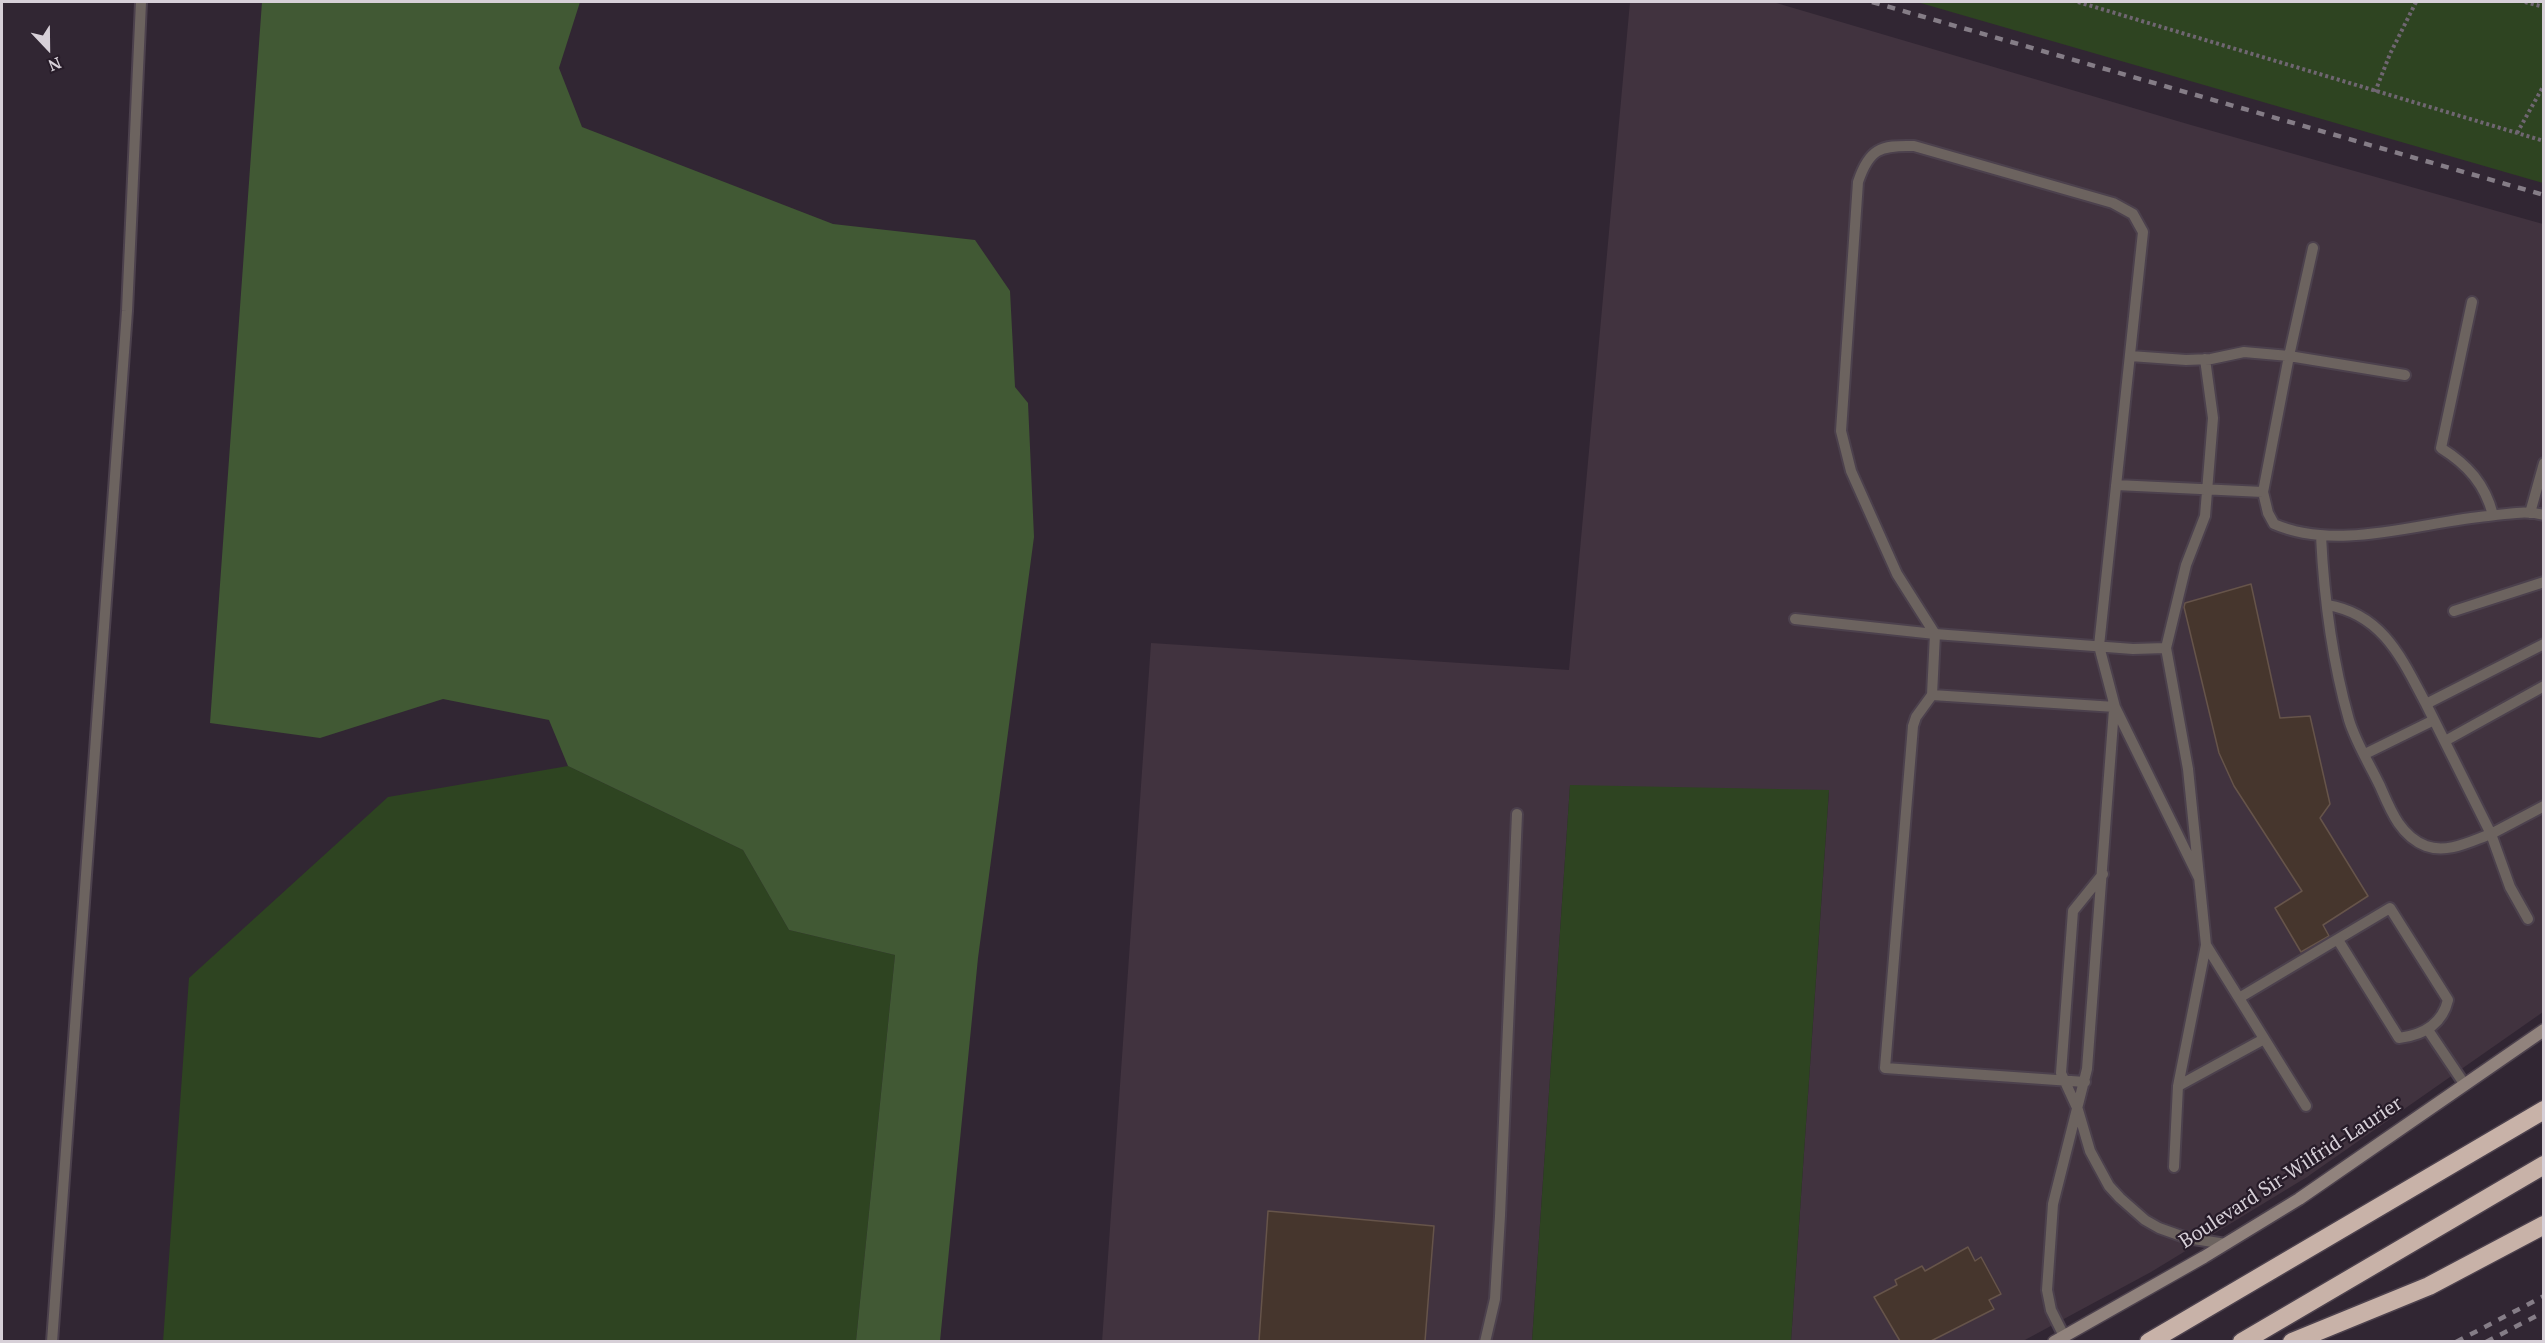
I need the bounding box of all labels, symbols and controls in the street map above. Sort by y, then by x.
north arrow [18,18,78,78]
text: N [45,52,64,77]
street label: Boulevard Sir-Wilfrid-Laurier [2175,1092,2407,1254]

